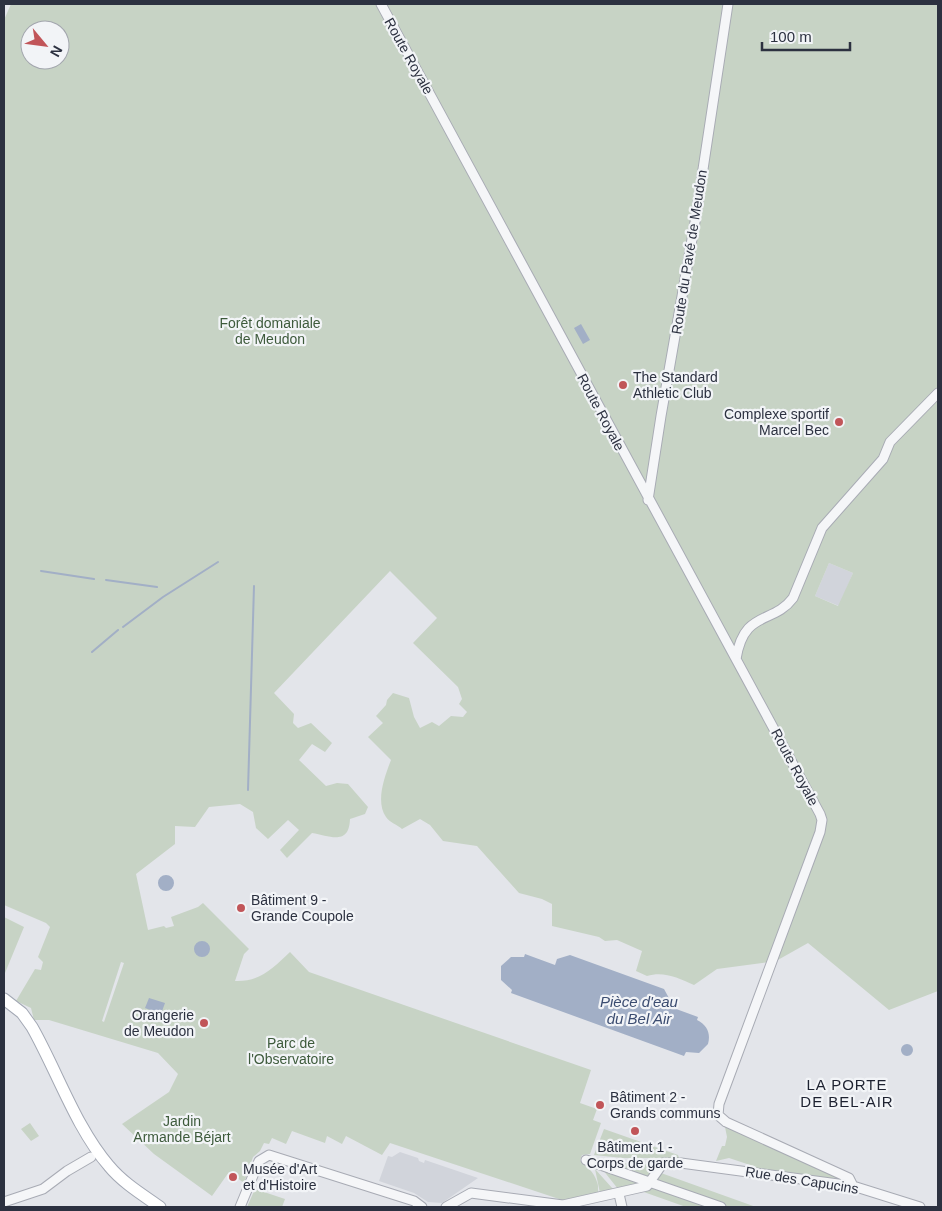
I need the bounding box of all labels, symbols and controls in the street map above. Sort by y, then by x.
street label: Route Royale [381,15,437,97]
north arrow [20,20,70,70]
scale bar [762,20,850,52]
text: 100 m [770,28,812,45]
text: N [47,43,66,60]
street label: Route du Pavé de Meudon [668,168,710,336]
park label: Forêt domaniale de Meudon [219,315,321,347]
place label: The Standard Athletic Club [633,369,718,401]
street label: Route Royale [574,371,628,453]
marker: The Standard Athletic Club [617,379,629,391]
place label: Complexe sportif Marcel Bec [724,406,829,438]
marker: Complexe sportif Marcel Bec [833,416,845,428]
street label: Route Royale [768,726,822,808]
place label: Bâtiment 9 - Grande Coupole [251,892,354,924]
marker: Bâtiment 9 - Grande Coupole [235,902,247,914]
water label: Pièce d'eau du Bel Air [600,993,679,1027]
place label: Orangerie de Meudon [124,1007,194,1039]
marker: Orangerie de Meudon [198,1017,210,1029]
park label: Parc de l'Observatoire [248,1035,334,1067]
district label: LA PORTE DE BEL-AIR [800,1076,894,1110]
place label: Bâtiment 2 - Grands communs [610,1089,720,1121]
marker: Bâtiment 2 - Grands communs [594,1099,606,1111]
park label: Jardin Armande Béjart [133,1113,231,1145]
marker: Bâtiment 1 - Corps de garde [629,1125,641,1137]
place label: Bâtiment 1 - Corps de garde [587,1139,683,1171]
place label: Musée d'Art et d'Histoire [243,1161,317,1193]
street label: Rue des Capucins [744,1163,860,1197]
marker: Musée d'Art et d'Histoire [227,1171,239,1183]

